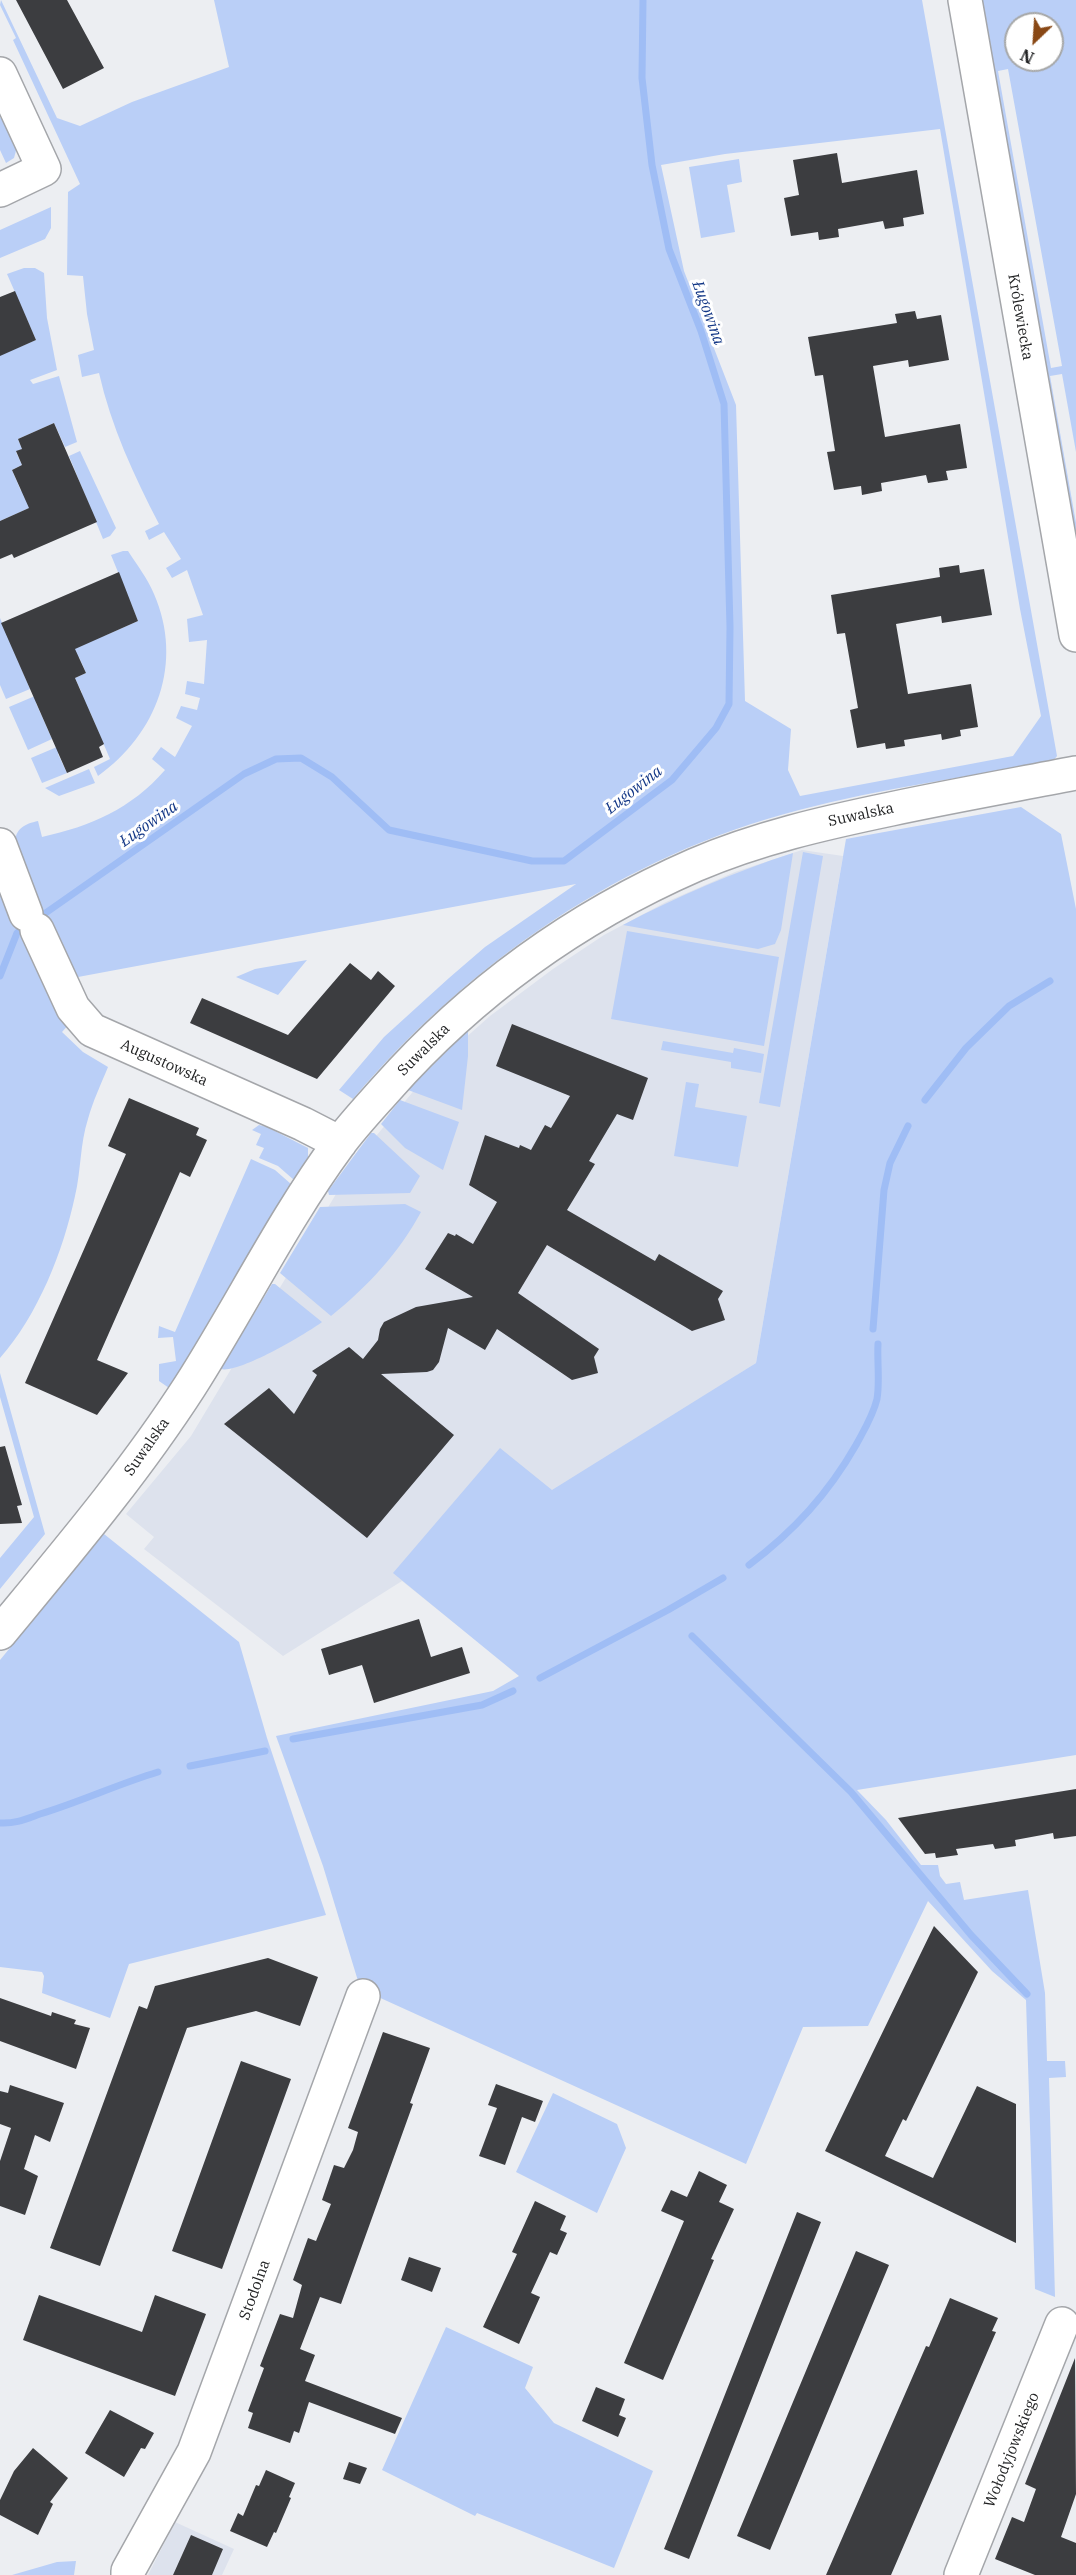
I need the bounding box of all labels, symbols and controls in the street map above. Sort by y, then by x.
north arrow [1004,12,1064,72]
text: N [1017,45,1037,68]
street label: Królewiecka [1004,272,1036,362]
water label: Ługowina [688,278,728,348]
water label: Ługowina [602,762,666,818]
water label: Ługowina [116,797,182,851]
street label: Suwalska [827,799,895,831]
street label: Suwalska [394,1020,454,1080]
street label: Augustowska [118,1036,210,1090]
street label: Suwalska [121,1415,173,1479]
street label: Stodolna [236,2258,274,2322]
street label: Wołodyjowskiego [981,2390,1043,2510]

